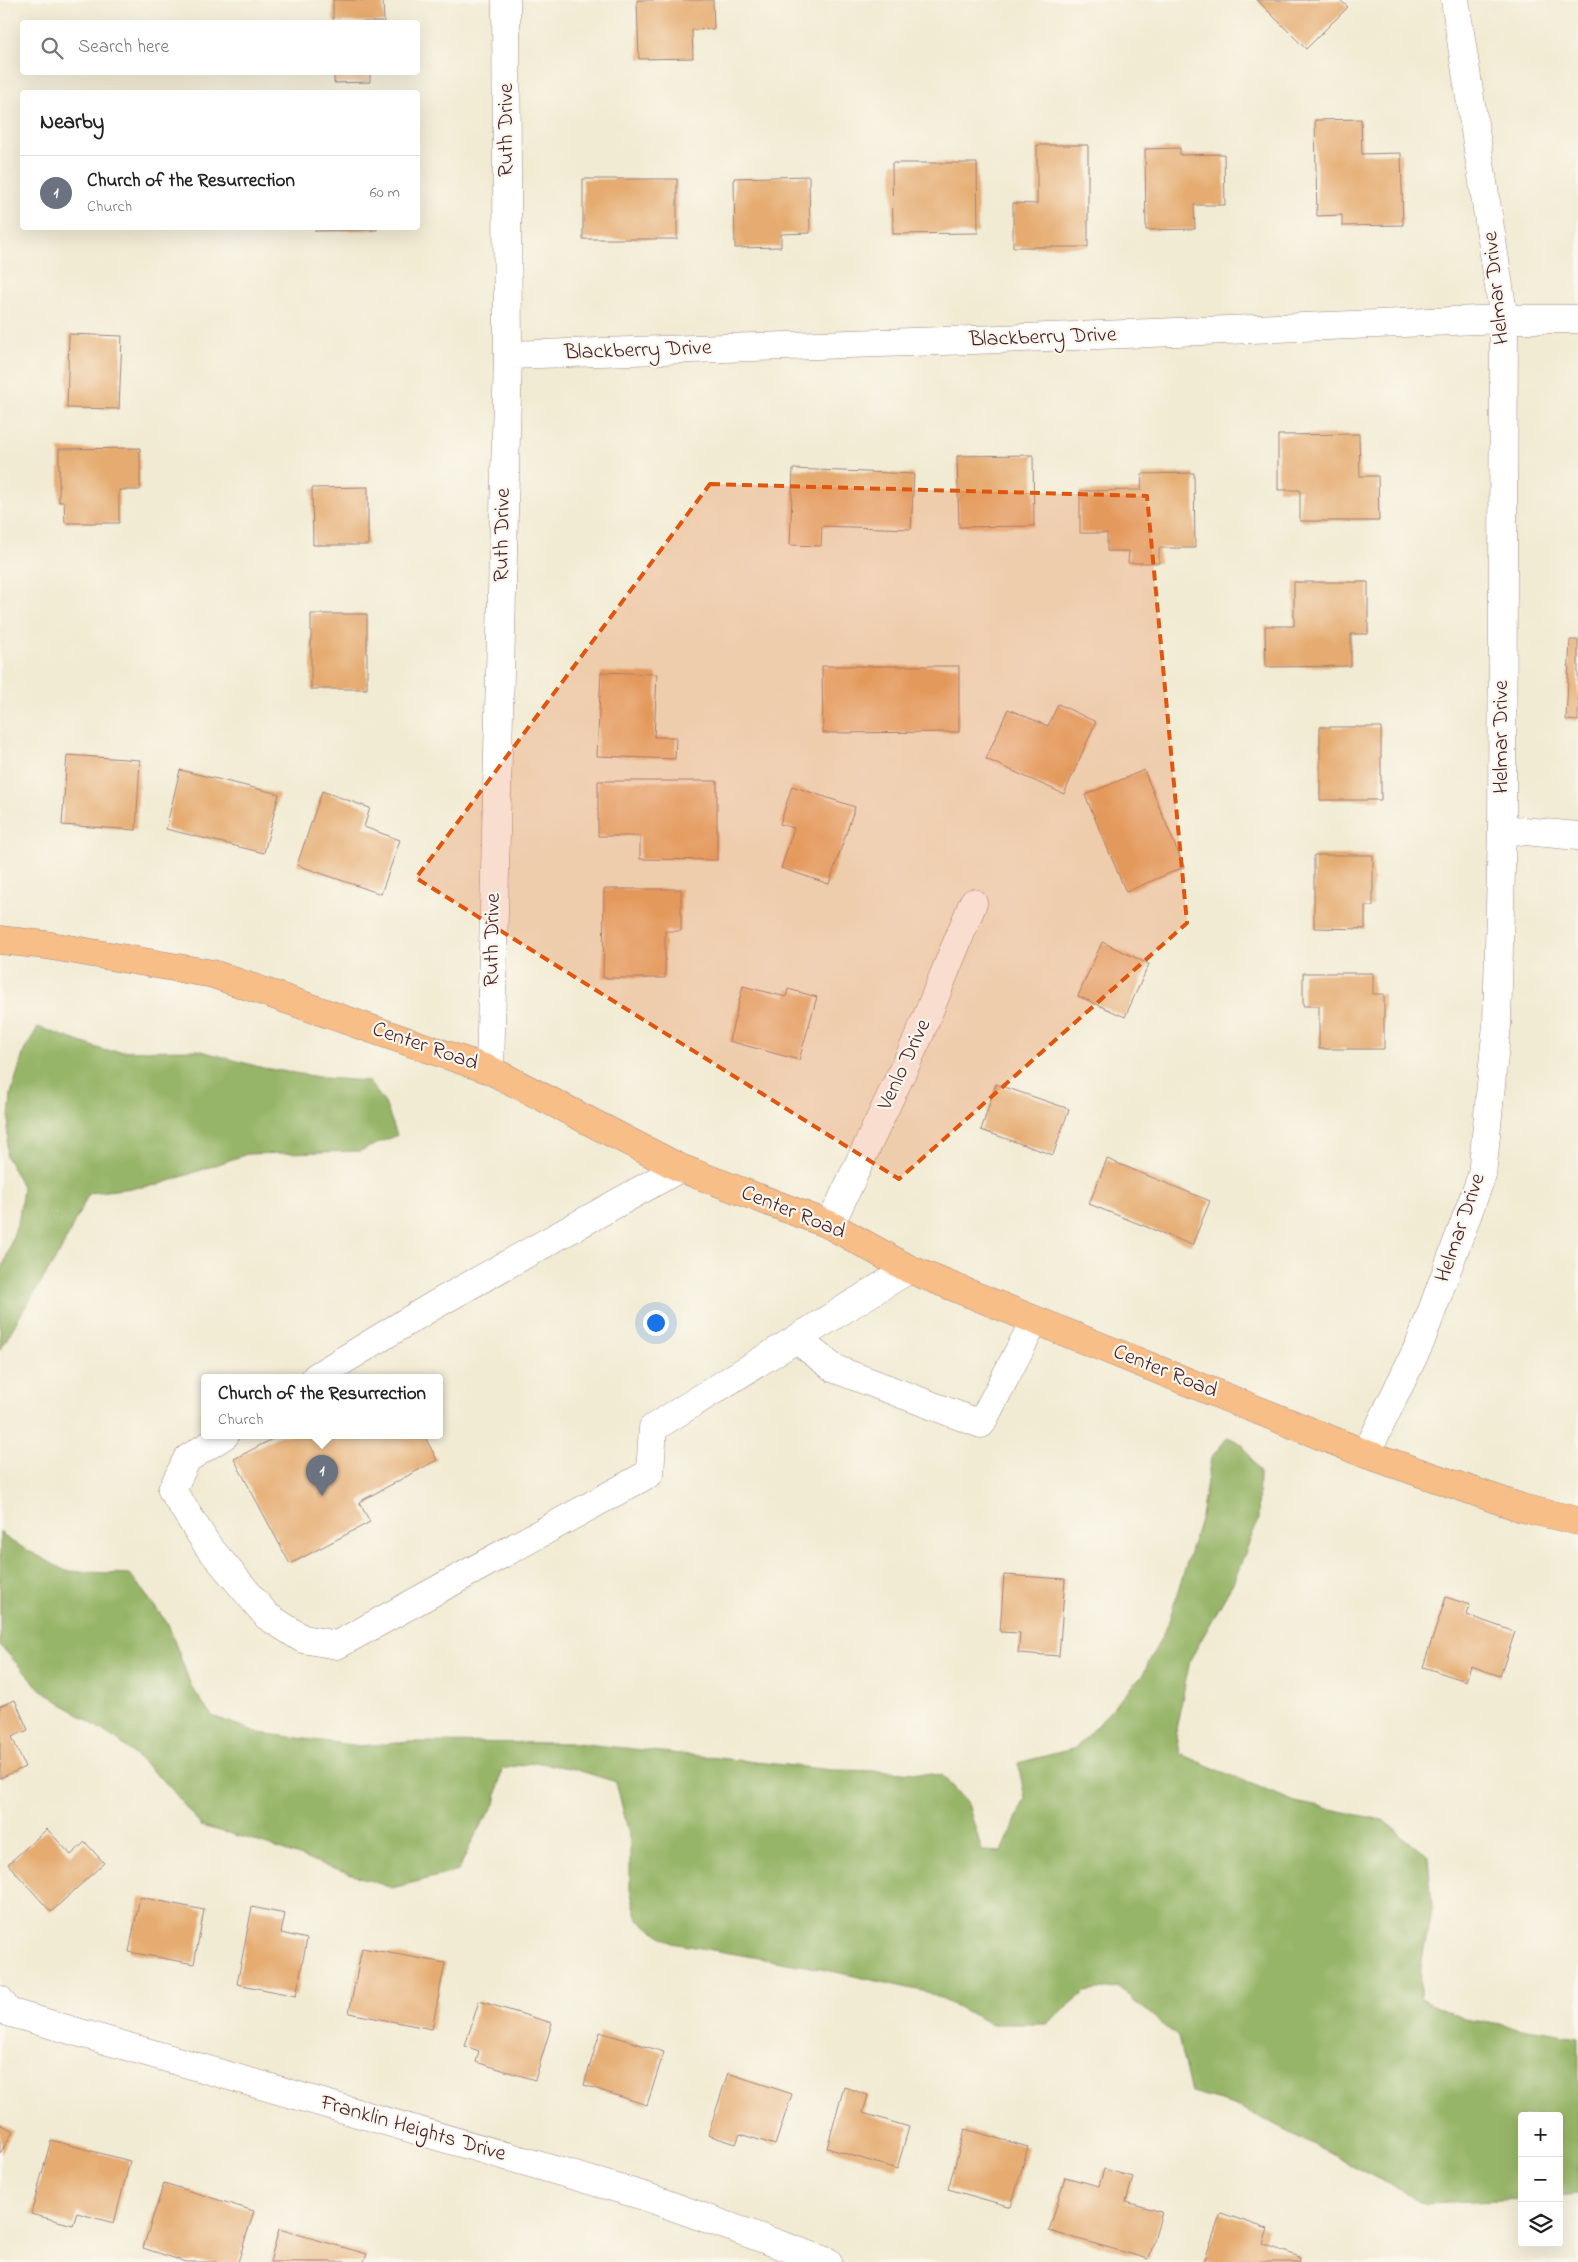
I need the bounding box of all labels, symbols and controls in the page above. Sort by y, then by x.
search box [20,20,420,75]
icon: search [38,34,66,62]
text: Search here [78,34,169,61]
street label: Ruth Drive [491,83,523,177]
text: Nearby [40,108,104,138]
text: Church of the Resurrection [87,168,295,195]
text: 1 [53,181,59,205]
text: 60 m [370,181,400,205]
text: Church [87,195,132,219]
street label: Helmar Drive [1475,230,1519,346]
street label: Blackberry Drive [968,319,1117,358]
street label: Blackberry Drive [563,332,712,371]
street label: Ruth Drive [486,488,520,582]
street label: Helmar Drive [1486,680,1518,794]
street label: Ruth Drive [476,893,510,987]
street label: Center Road [368,1014,482,1080]
street label: Venlo Drive [869,1014,940,1117]
street label: Helmar Drive [1427,1169,1495,1287]
street label: Center Road [736,1178,850,1248]
your location [643,1310,669,1336]
street label: Center Road [1108,1337,1222,1407]
popup [201,1374,443,1439]
text: Church of the Resurrection [218,1381,426,1408]
text: Church [218,1408,263,1432]
pin: 1 [306,1455,338,1496]
street label: Franklin Heights Drive [315,2087,510,2172]
map controls [1518,2112,1563,2247]
button: + [1518,2112,1563,2157]
button: − [1518,2157,1563,2202]
button: layers [1518,2202,1563,2247]

